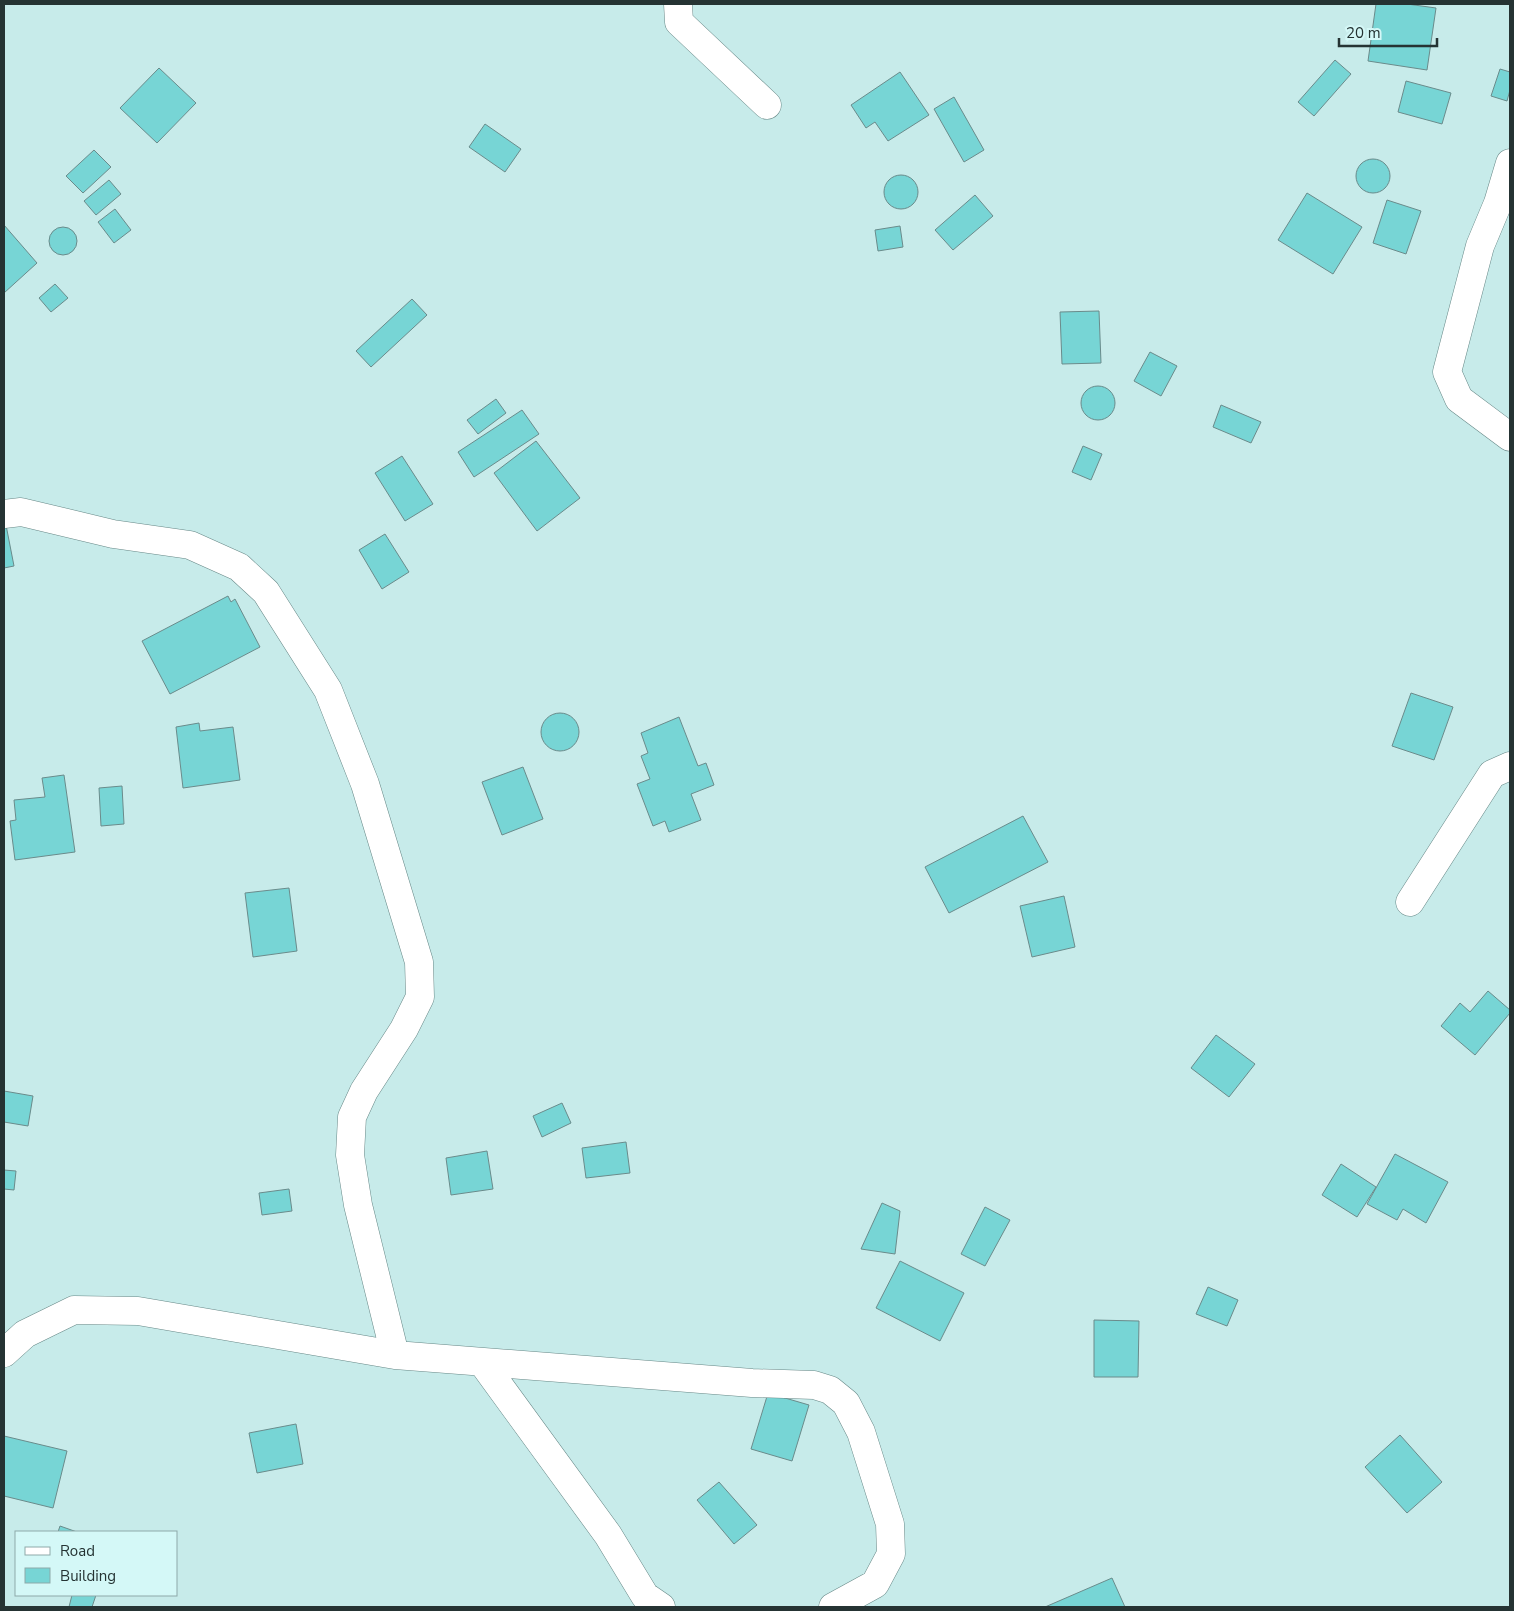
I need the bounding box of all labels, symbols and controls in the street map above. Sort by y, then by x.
scale bar [1339,15,1436,47]
text: 20 m [1346,23,1381,43]
legend [15,1531,178,1596]
text: Road [60,1541,95,1561]
text: Building [60,1566,116,1586]

